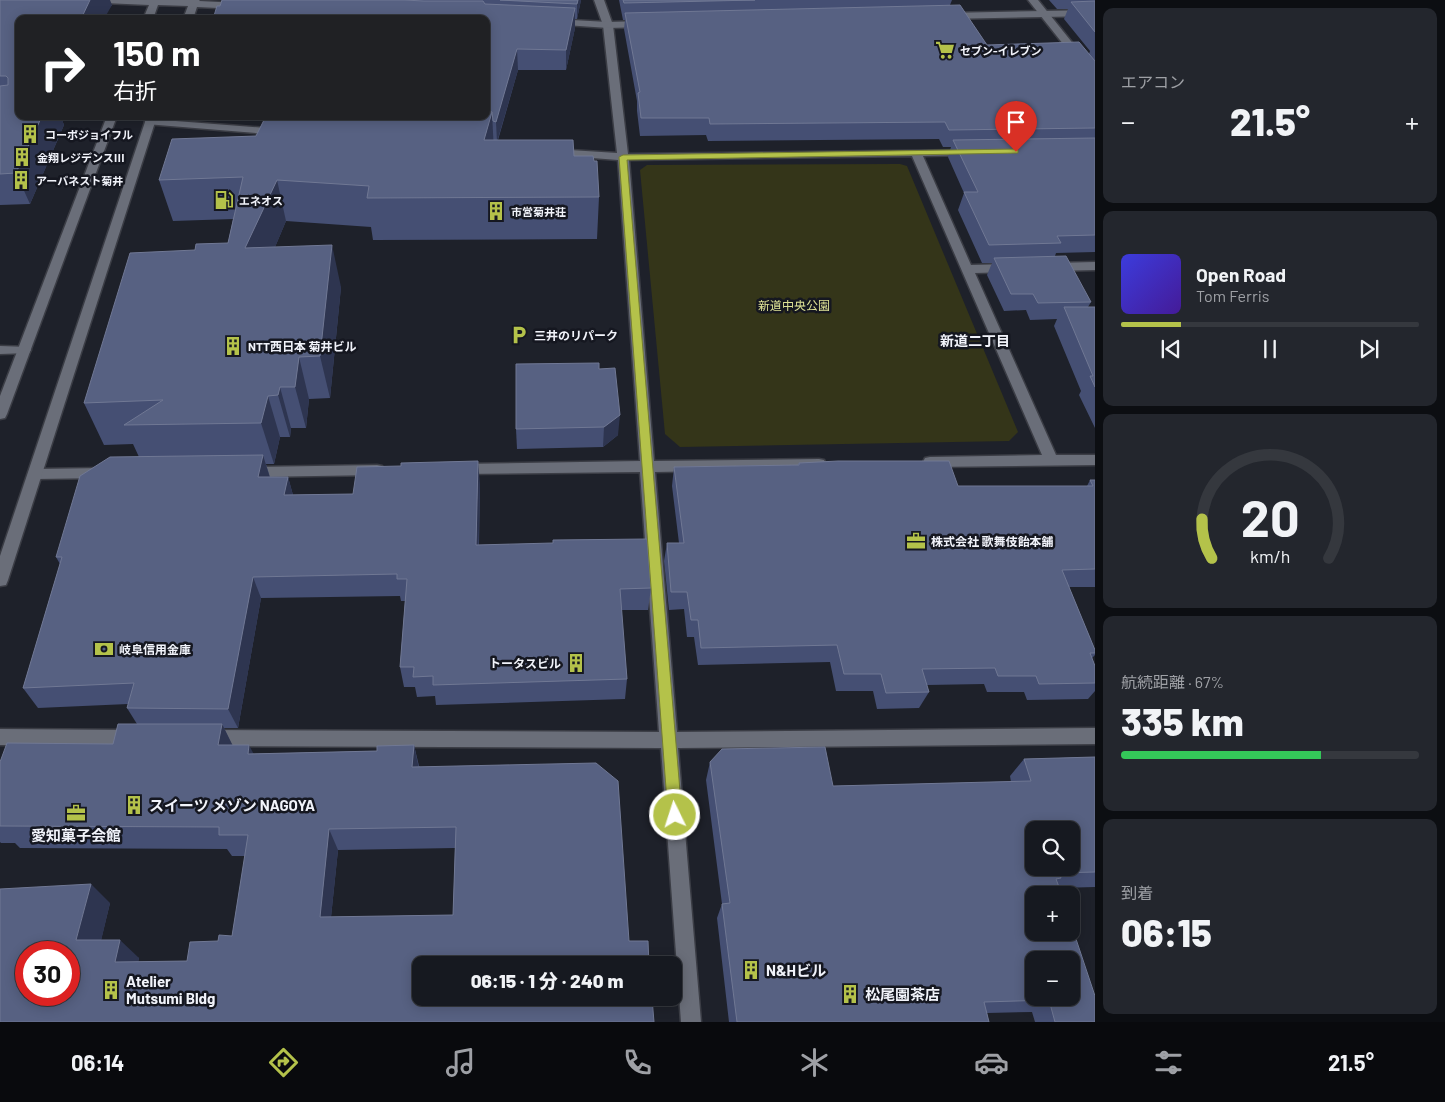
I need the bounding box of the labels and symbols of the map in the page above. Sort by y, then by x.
supermarket icon: セブン-イレブン [934,39,956,61]
place label: セブン-イレブン [960,44,1042,57]
pin [995,101,1037,152]
building icon: コーポジョイフル [19,123,41,145]
place label: コーポジョイフル [45,128,133,141]
building icon: 金翔レジデンスⅢ [11,146,33,168]
place label: 金翔レジデンスⅢ [37,151,125,164]
building icon: アーバネスト菊井 [10,169,32,191]
place label: アーバネスト菊井 [36,174,123,187]
fuel station icon: エネオス [213,189,235,211]
place label: エネオス [239,194,283,207]
building icon: 市営菊井荘 [485,200,507,222]
place label: 市営菊井荘 [511,205,566,218]
park label: 新道中央公園 [758,298,830,312]
parking icon: 三井のリパーク [508,324,530,346]
place label: 三井のリパーク [534,328,618,342]
district label: 新道二丁目 [940,332,1010,349]
building icon: NTT西日本 菊井ビル [222,335,244,357]
place label: NTT西日本 菊井ビル [248,339,356,353]
office icon: 株式会社 歌舞伎飴本舗 [905,530,927,552]
place label: 株式会社 歌舞伎飴本舗 [931,534,1053,548]
bank icon: 岐阜信用金庫 [93,638,115,660]
place label: 岐阜信用金庫 [119,642,191,656]
building icon: トータスビル [565,652,587,674]
place label: トータスビル [489,656,561,670]
position arrow [648,788,700,840]
building icon: スイーツ メゾン NAGOYA [123,794,145,816]
place label: スイーツ メゾン NAGOYA [149,796,315,814]
office icon: 愛知菓子会館 [65,802,87,824]
place label: 愛知菓子会館 [31,826,121,844]
speed limit sign: 30 [15,941,80,1006]
building icon: N&Hビル [740,959,762,981]
place label: N&Hビル [766,961,826,979]
place label: Atelier Mutsumi Bldg [126,972,215,1007]
building icon: Atelier Mutsumi Bldg [100,979,122,1001]
building icon: 松尾園茶店 [839,983,861,1005]
place label: 松尾園茶店 [865,985,940,1003]

